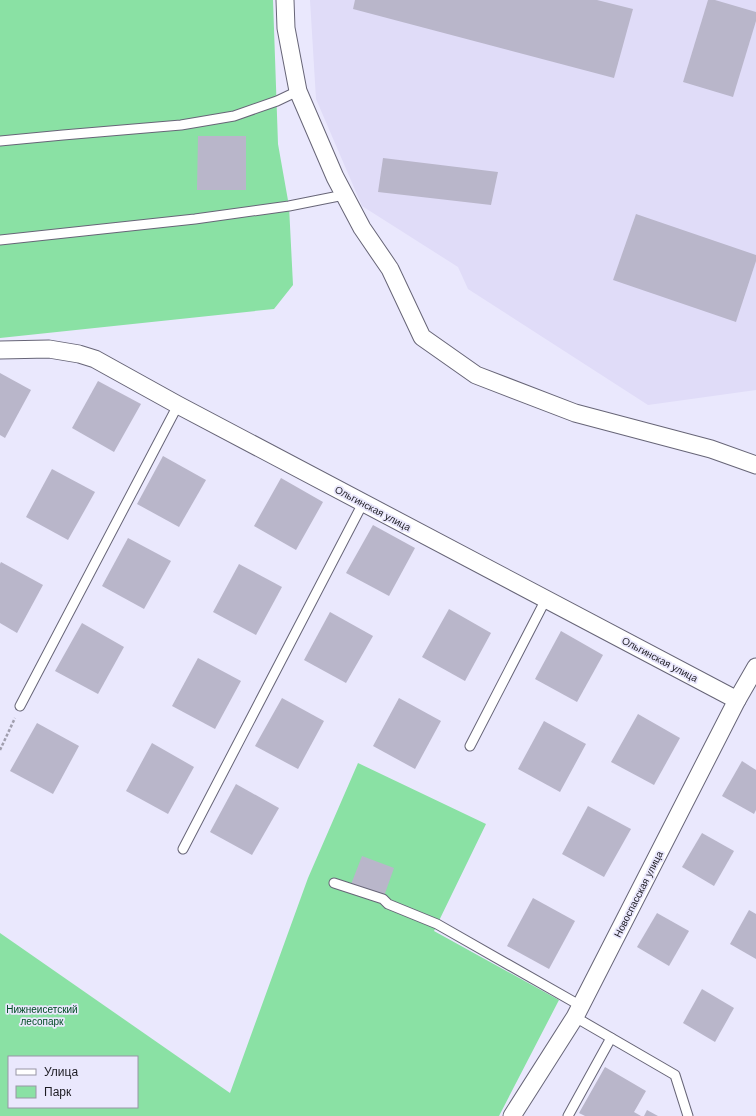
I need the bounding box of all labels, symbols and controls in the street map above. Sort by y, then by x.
street label: Ольгинская улица [333,484,413,533]
street label: Ольгинская улица [620,635,700,684]
street label: Новоспасская улица [612,849,665,939]
park label: Нижнеисетский лесопарк [6,1004,78,1027]
legend [8,1056,138,1108]
text: Улица [44,1065,78,1079]
text: Парк [44,1085,72,1099]

